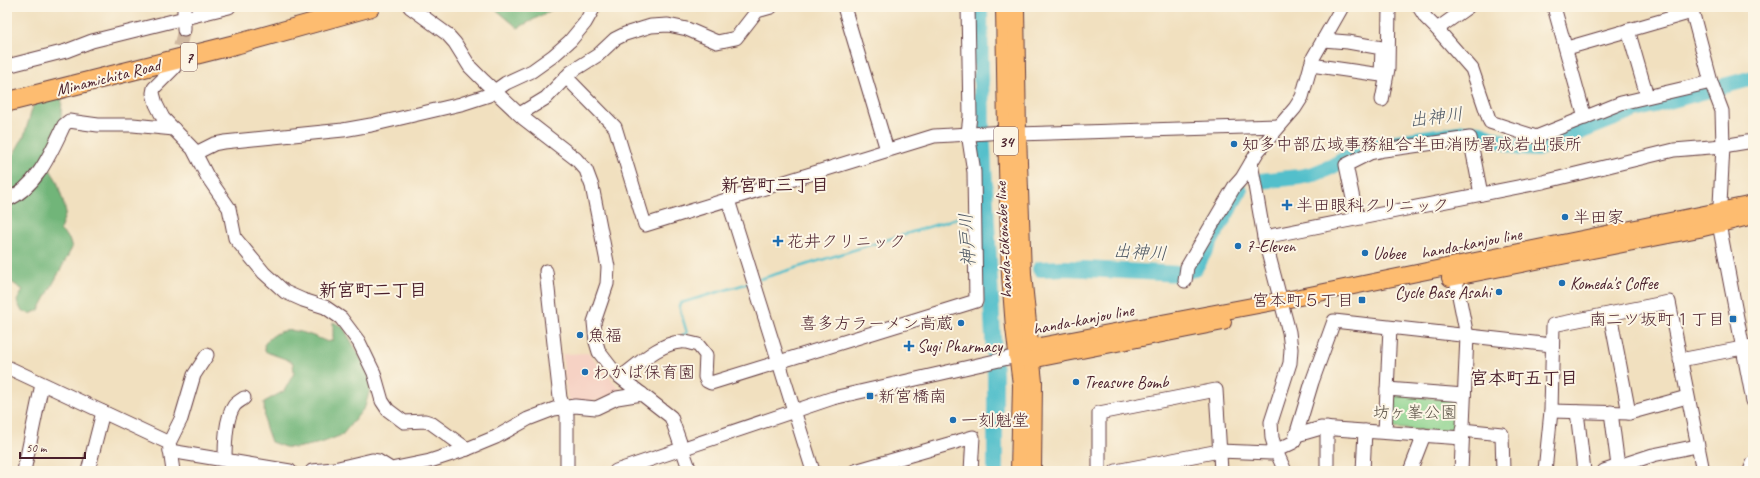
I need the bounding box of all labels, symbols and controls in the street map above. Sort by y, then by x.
road number: 7 [181,43,197,71]
street label: Minamichita Road [54,54,165,101]
water label: 出神川 [1408,103,1464,131]
road number: 34 [994,127,1018,155]
place label: 知多中部広域事務組合半田消防署成岩出張所 [1242,134,1582,155]
marker: 知多中部広域事務組合半田消防署成岩出張所 [1229,139,1239,149]
district label: 新宮町三丁目 [721,174,829,196]
street label: handa-tokonabe line [990,180,1017,299]
place label: 半田眼科クリニック [1296,195,1449,216]
marker: 半田眼科クリニック [1281,199,1293,211]
place label: 半田家 [1573,207,1624,228]
water label: 神戸川 [955,212,979,268]
marker: 半田家 [1560,212,1570,222]
street label: handa-kanjou line [1419,223,1525,264]
place label: 花井クリニック [787,231,906,252]
marker: 花井クリニック [772,235,784,247]
place label: 7-Eleven [1246,236,1297,257]
water label: 出神川 [1112,240,1168,264]
marker: 7-Eleven [1233,241,1243,251]
place label: Uobee [1373,243,1407,264]
marker: Uobee [1360,248,1370,258]
place label: Komeda's Coffee [1570,273,1659,294]
marker: Komeda's Coffee [1557,278,1567,288]
district label: 新宮町二丁目 [319,279,427,301]
place label: Cycle Base Asahi [1395,282,1493,303]
marker: Cycle Base Asahi [1494,287,1504,297]
place label: 宮本町５丁目 [1252,290,1354,311]
marker: 宮本町５丁目 [1357,295,1367,305]
street label: handa-kanjou line [1031,299,1137,340]
place label: 南二ツ坂町１丁目 [1589,309,1725,330]
place label: 喜多方ラーメン高蔵 [800,313,953,334]
marker: 南二ツ坂町１丁目 [1728,314,1738,324]
marker: 喜多方ラーメン高蔵 [956,318,966,328]
place label: 魚福 [588,325,622,346]
marker: 魚福 [575,330,585,340]
place label: Sugi Pharmacy [917,336,1003,357]
marker: Sugi Pharmacy [904,341,914,351]
place label: わかば保育園 [593,362,695,383]
marker: わかば保育園 [580,367,590,377]
district label: 宮本町五丁目 [1470,367,1578,389]
place label: Treasure Bomb [1084,372,1170,393]
marker: Treasure Bomb [1071,377,1081,387]
place label: 新宮橋南 [878,386,946,407]
marker: 新宮橋南 [865,391,875,401]
park label: 坊ヶ峯公園 [1373,402,1458,423]
place label: 一刻魁堂 [961,410,1029,431]
marker: 一刻魁堂 [948,415,958,425]
scale bar [20,434,85,460]
text: 50 m [26,440,48,456]

